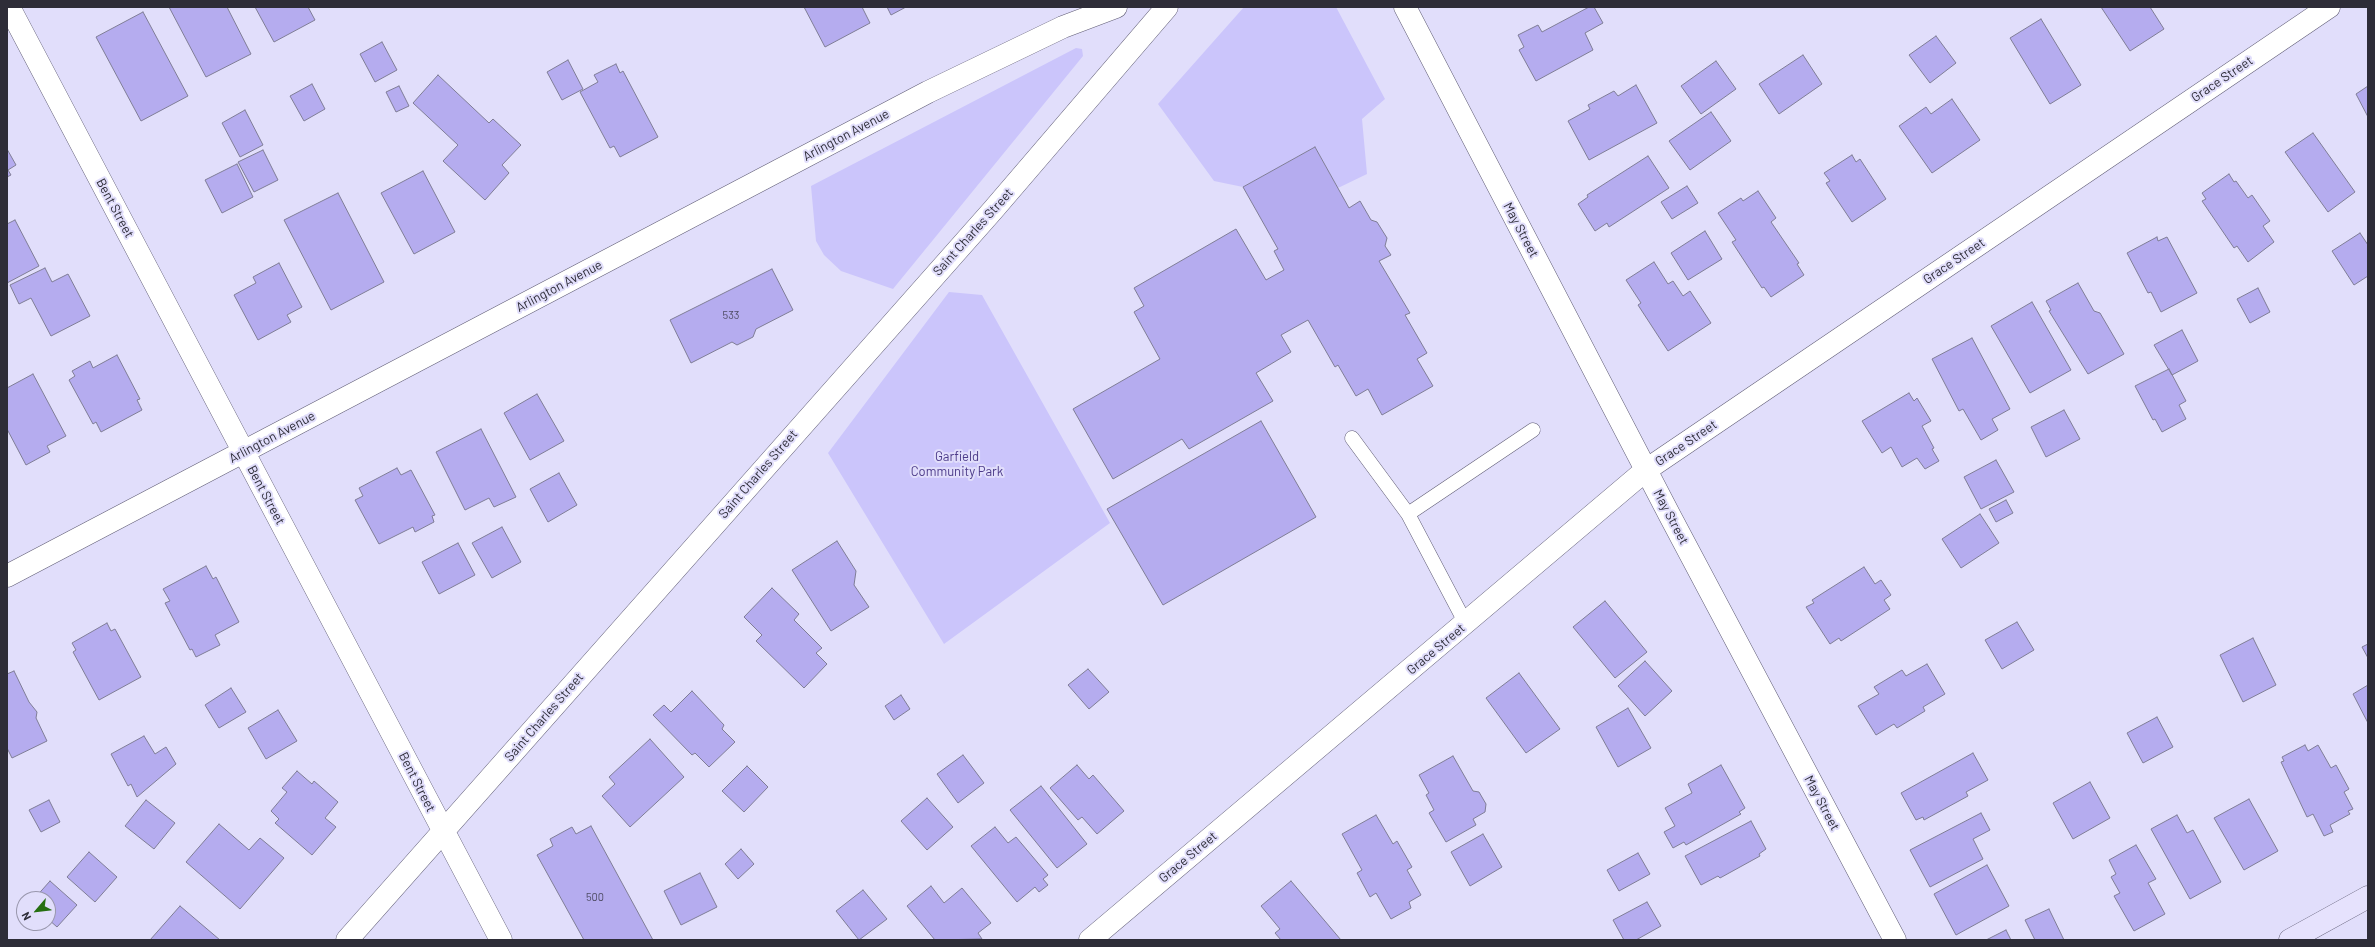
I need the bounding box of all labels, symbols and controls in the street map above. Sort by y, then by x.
street label: Grace Street [2188,53,2256,105]
street label: Arlington Avenue [800,106,892,164]
street label: Bent Street [93,176,137,240]
street label: Saint Charles Street [930,185,1016,279]
street label: May Street [1500,200,1542,260]
street label: Grace Street [1920,235,1988,287]
street label: Arlington Avenue [513,257,605,315]
house number: 533 [723,308,739,322]
street label: Arlington Avenue [226,408,318,466]
street label: Grace Street [1652,417,1720,469]
street label: Saint Charles Street [715,427,801,521]
park label: Garfield Community Park [911,449,1003,480]
street label: Bent Street [244,463,288,527]
street label: May Street [1650,487,1692,547]
street label: Grace Street [1404,620,1468,678]
street label: Saint Charles Street [501,670,587,764]
street label: Bent Street [395,750,439,814]
street label: May Street [1801,773,1843,833]
street label: Grace Street [1156,828,1220,886]
house number: 500 [586,890,604,904]
north arrow [16,891,56,931]
text: N [18,910,33,923]

